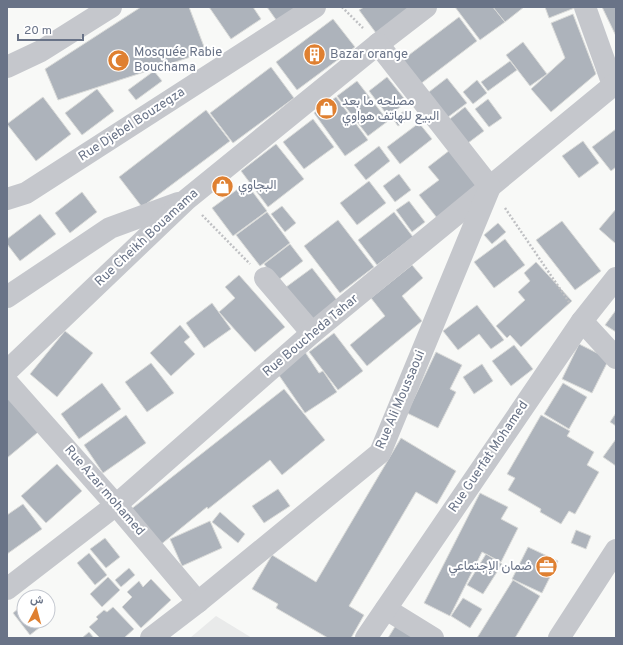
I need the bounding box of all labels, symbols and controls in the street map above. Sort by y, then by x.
scale bar [18,16,83,42]
text: 20 m [24,23,52,39]
building icon: Bazar orange [302,42,328,68]
place label: Mosquée Rabie Bouchama [134,45,222,76]
mosque icon: Mosquée Rabie Bouchama [106,47,132,73]
place label: Bazar orange [330,47,408,63]
street label: Rue Djebel Bouzegza [76,85,188,165]
place label: مصلحه ما بعد البيع للهاتف هواوي [342,94,439,126]
shop icon: مصلحه ما بعد البيع للهاتف هواوي [313,96,339,122]
shop icon: البجاوي [210,173,236,199]
place label: البجاوي [238,178,276,195]
street label: Rue Cheikh Bouamama [92,186,202,290]
street label: Rue Boucheda Tahar [260,291,362,381]
street label: Rue Ali Moussaoui [373,348,429,452]
street label: Rue Guerfat Mohamed [446,398,532,516]
street label: Rue Azar mohamed [60,443,148,539]
office icon: ضمان الإجتماعي [534,554,560,580]
place label: ضمان الإجتماعي [449,559,532,576]
north arrow [16,589,56,629]
text: ش [30,592,44,608]

